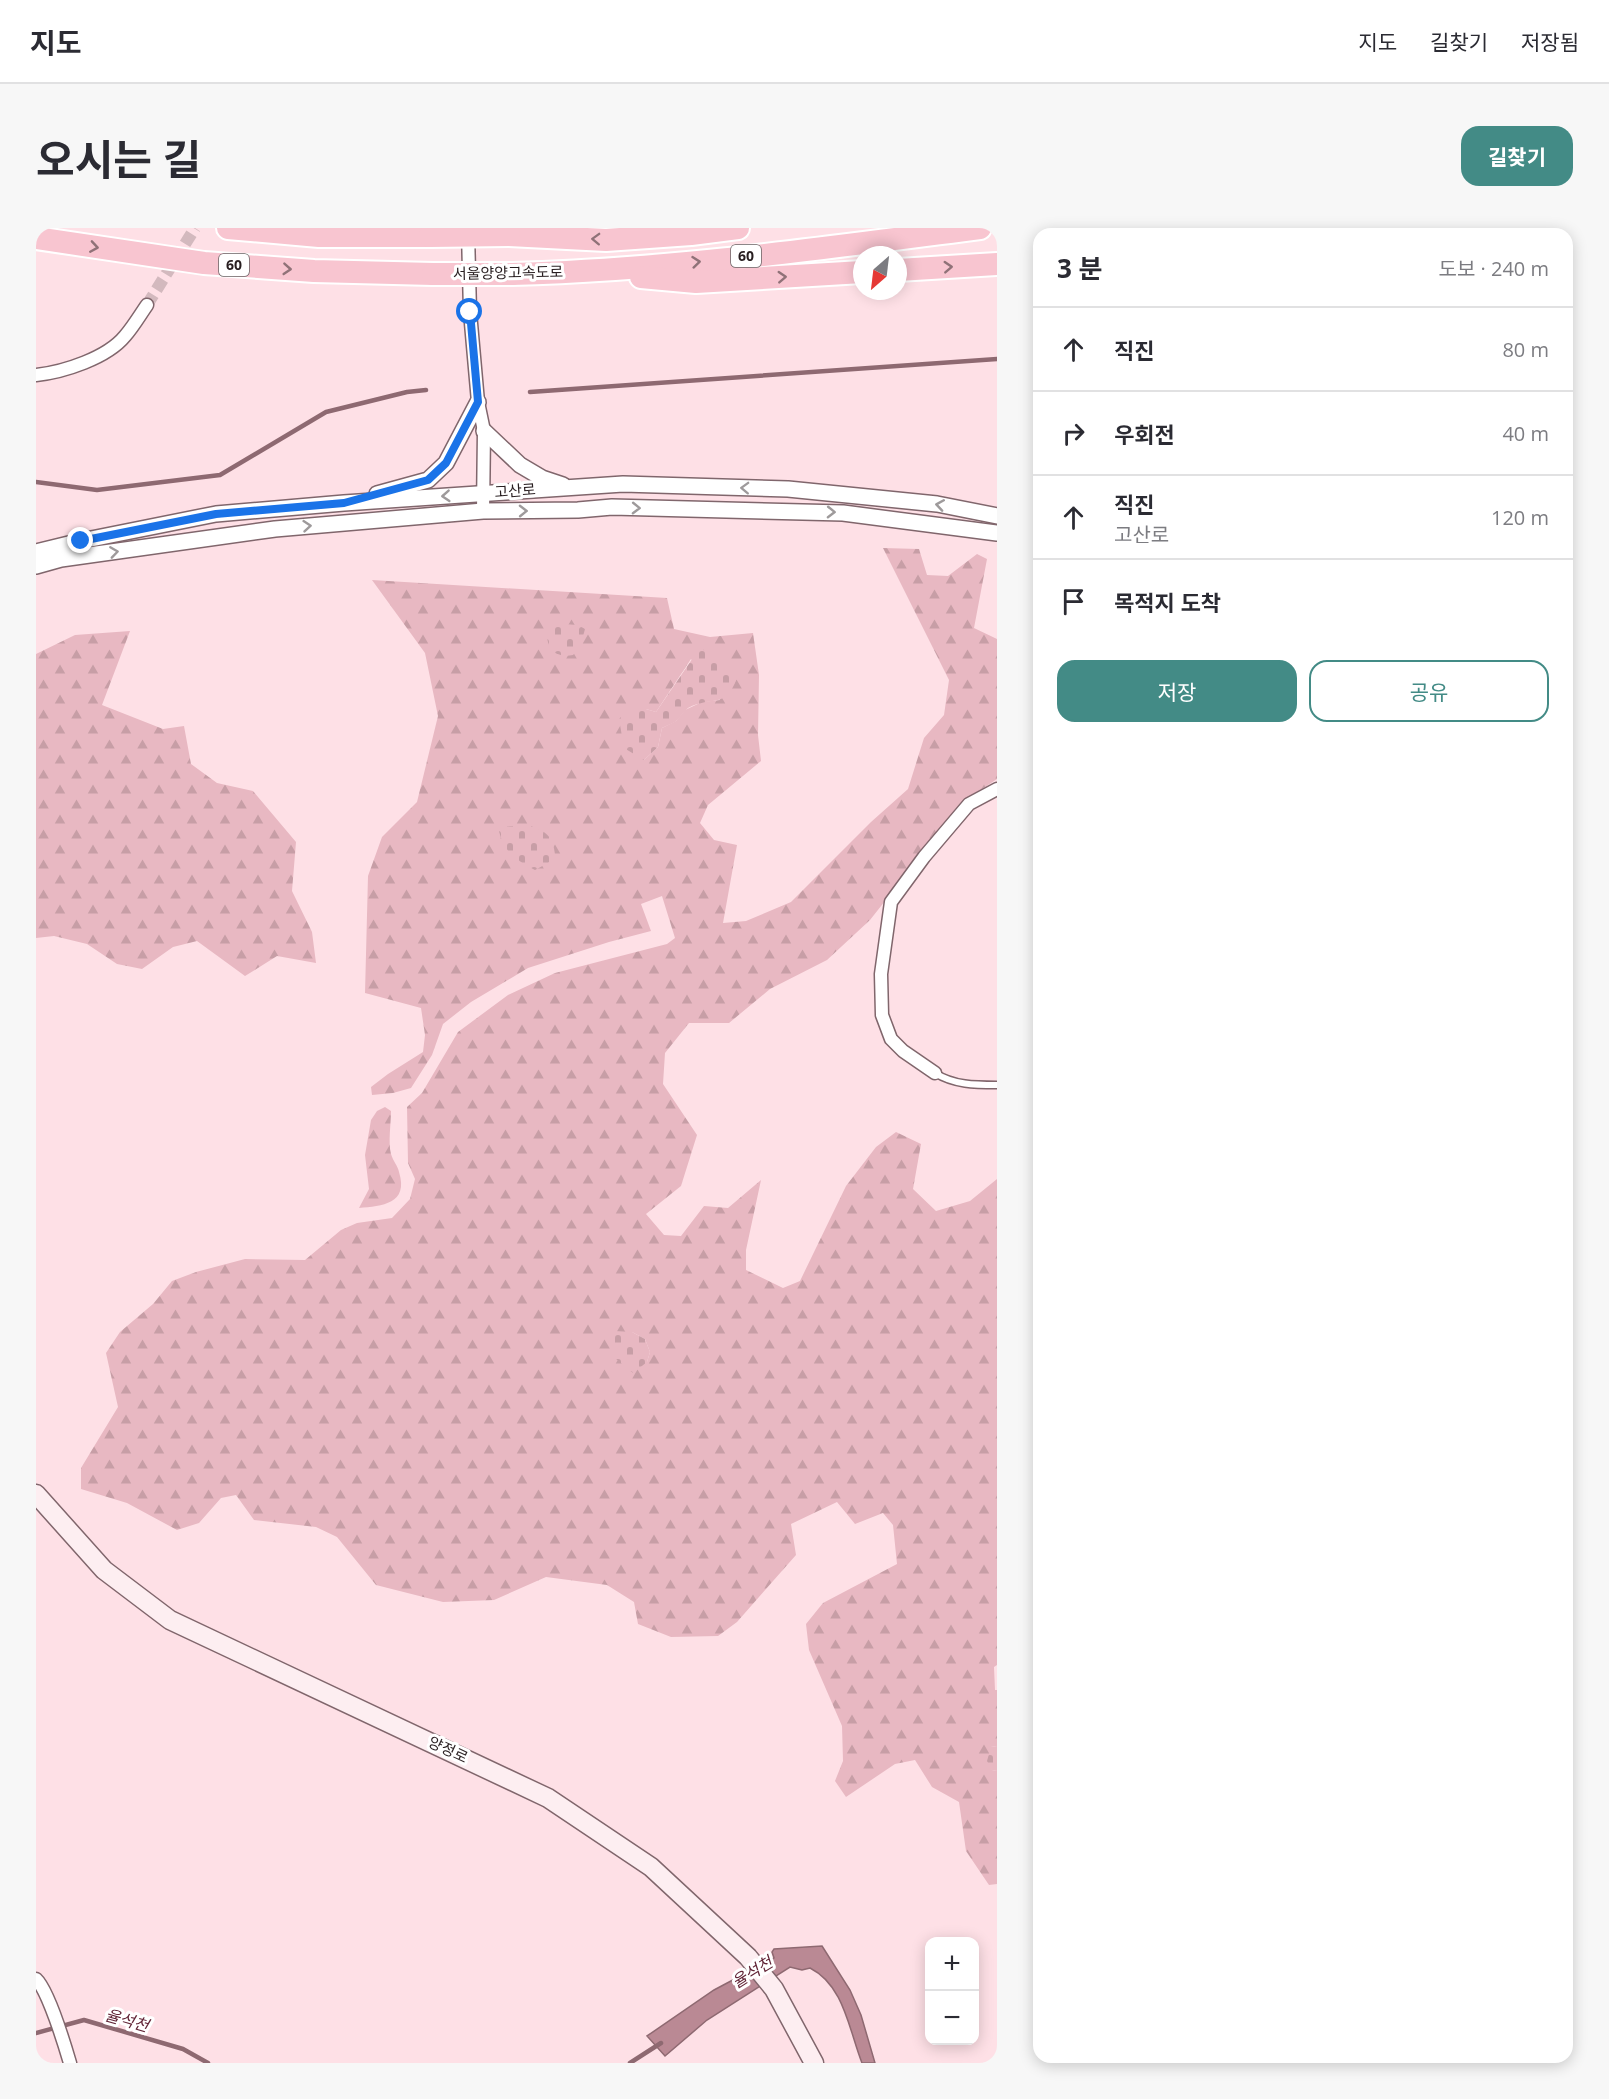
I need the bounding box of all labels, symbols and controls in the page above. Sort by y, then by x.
text: 지도 [30,23,82,61]
text: 지도 [1358,28,1397,56]
text: 길찾기 [1430,28,1488,56]
text: 저장됨 [1521,28,1579,56]
button: 길찾기 [1461,126,1573,186]
text: 오시는 길 [36,130,201,187]
one-way arrow [592,233,601,246]
one-way arrow [88,240,98,253]
road number: 60 [731,245,761,267]
north arrow [853,246,907,300]
text: 3 분 [1057,250,1103,286]
road number: 60 [219,254,249,276]
text: 도보 · 240 m [1439,255,1549,282]
one-way arrow [691,256,700,269]
street label: 서울양양고속도로 [453,261,563,283]
one-way arrow [943,261,952,274]
one-way arrow [283,262,292,275]
one-way arrow [777,270,786,283]
route start [456,298,482,324]
icon: ahead [1057,333,1090,366]
text: 직진 [1114,335,1154,365]
text: 80 m [1502,336,1549,363]
icon: right [1057,417,1090,450]
text: 우회전 [1114,419,1175,449]
text: 40 m [1502,420,1549,447]
street label: 고산로 [494,479,536,501]
one-way arrow [741,481,750,494]
one-way arrow [441,489,450,502]
text: 직진 [1114,489,1154,519]
one-way arrow [935,499,945,512]
one-way arrow [632,501,641,514]
icon: ahead [1057,501,1090,534]
text: 120 m [1491,504,1549,531]
one-way arrow [518,505,527,517]
one-way arrow [827,506,836,519]
one-way arrow [303,520,312,533]
text: 고산로 [1114,521,1169,548]
route end [67,527,93,553]
one-way arrow [109,546,119,558]
icon: arrive [1057,585,1090,618]
text: 목적지 도착 [1114,587,1221,617]
button: 저장 [1057,660,1297,722]
button: 공유 [1309,660,1549,722]
street label: 양정로 [425,1731,471,1767]
map controls [925,1937,979,2045]
button: + [925,1937,979,1991]
water label: 율석천 [727,1950,778,1993]
button: − [925,1991,979,2045]
water label: 율석천 [103,2003,153,2037]

